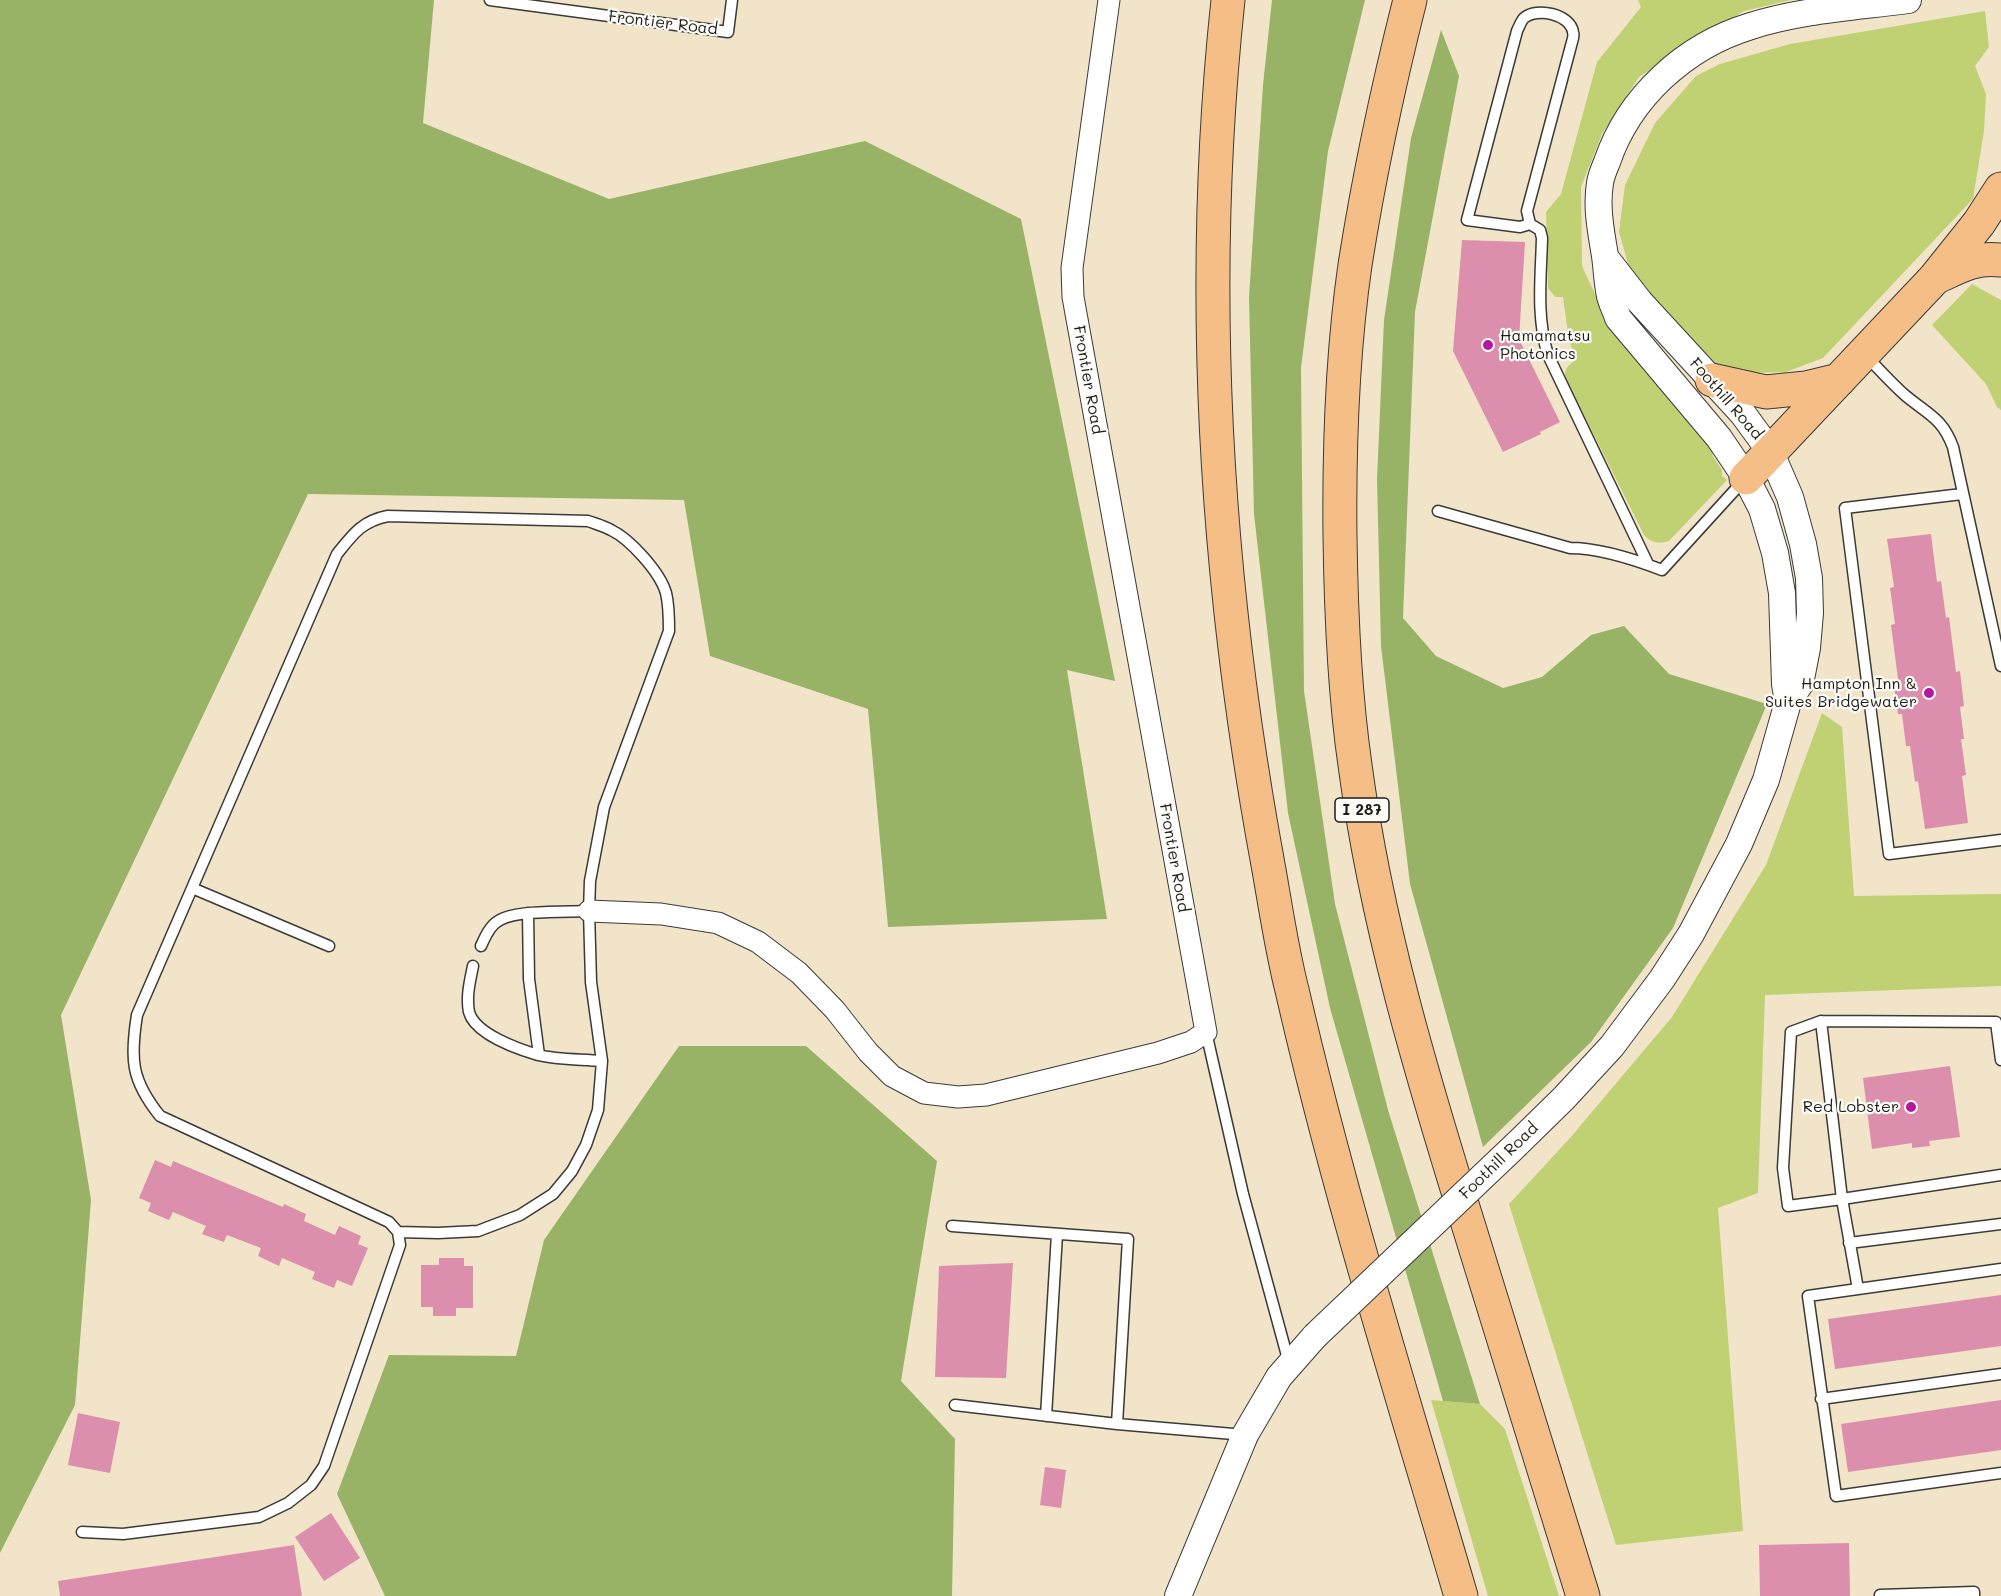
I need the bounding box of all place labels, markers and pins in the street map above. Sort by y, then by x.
place label: Hamamatsu Photonics [1500,326,1590,364]
marker: Hamamatsu Photonics [1481,338,1495,352]
place label: Hampton Inn & Suites Bridgewater [1765,674,1917,712]
marker: Hampton Inn & Suites Bridgewater [1922,686,1936,700]
place label: Red Lobster [1803,1097,1899,1117]
marker: Red Lobster [1904,1100,1918,1114]

